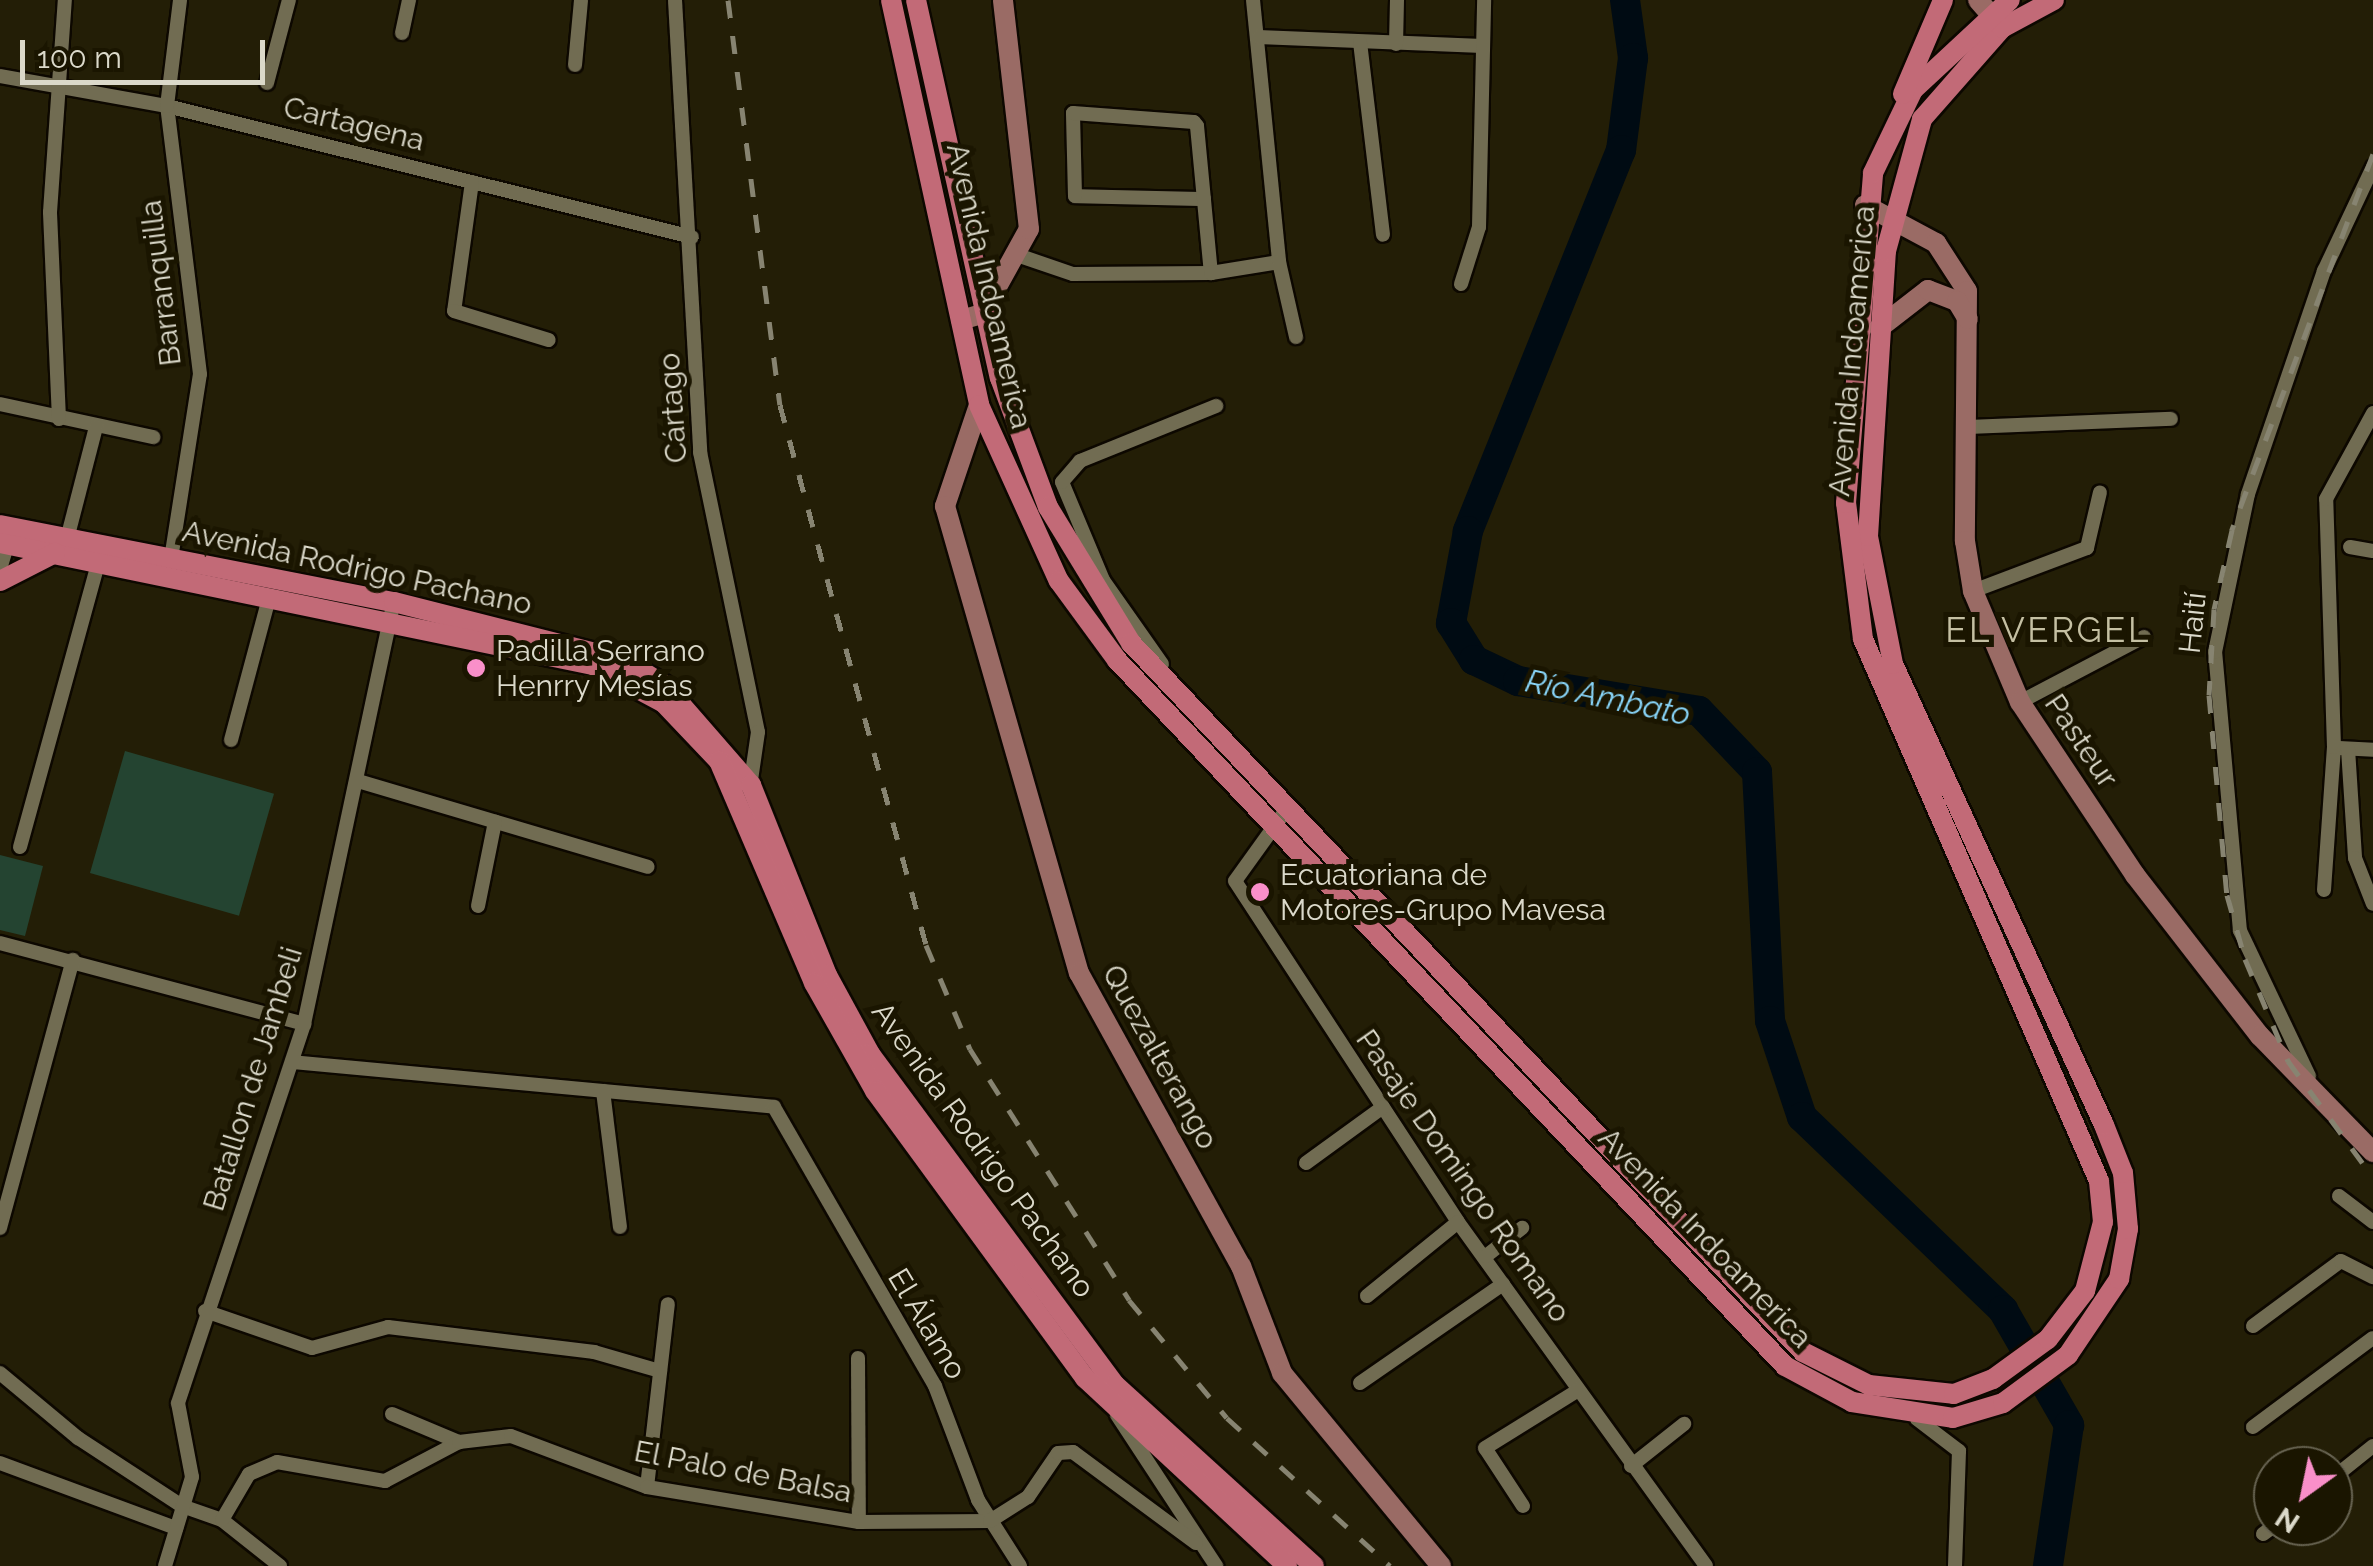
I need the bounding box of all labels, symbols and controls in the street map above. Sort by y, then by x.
scale bar [25,20,270,82]
text: 100 m [37,40,122,75]
street label: Cartagena [280,89,428,159]
street label: Avenida Indoamerica [939,140,1039,432]
street label: Barranquilla [133,198,189,368]
street label: Avenida Indoamerica [1821,204,1883,498]
street label: Cártago [651,352,695,464]
street label: Avenida Rodrigo Pachano [179,513,535,623]
street label: Haití [2172,591,2214,655]
district label: EL VERGEL [1944,609,2152,651]
place label: Padilla Serrano Henrry Mesías [496,633,705,704]
marker: Padilla Serrano Henrry Mesías [465,657,487,679]
water label: Río Ambato [1522,662,1694,734]
street label: Pasteur [2037,687,2125,795]
place label: Ecuatoriana de Motores-Grupo Mavesa [1280,857,1606,928]
marker: Ecuatoriana de Motores-Grupo Mavesa [1249,881,1271,903]
street label: Batallon de Jambeli [196,942,310,1216]
street label: Quezalterango [1095,959,1225,1155]
street label: Avenida Rodrigo Pachano [864,995,1102,1305]
street label: Pasaje Domingo Romano [1348,1023,1578,1329]
street label: Avenida Indoamerica [1591,1121,1819,1355]
street label: El Álamo [880,1261,974,1387]
street label: El Palo de Balsa [631,1433,855,1511]
north arrow [2253,1446,2353,1546]
text: N [2270,1500,2305,1540]

